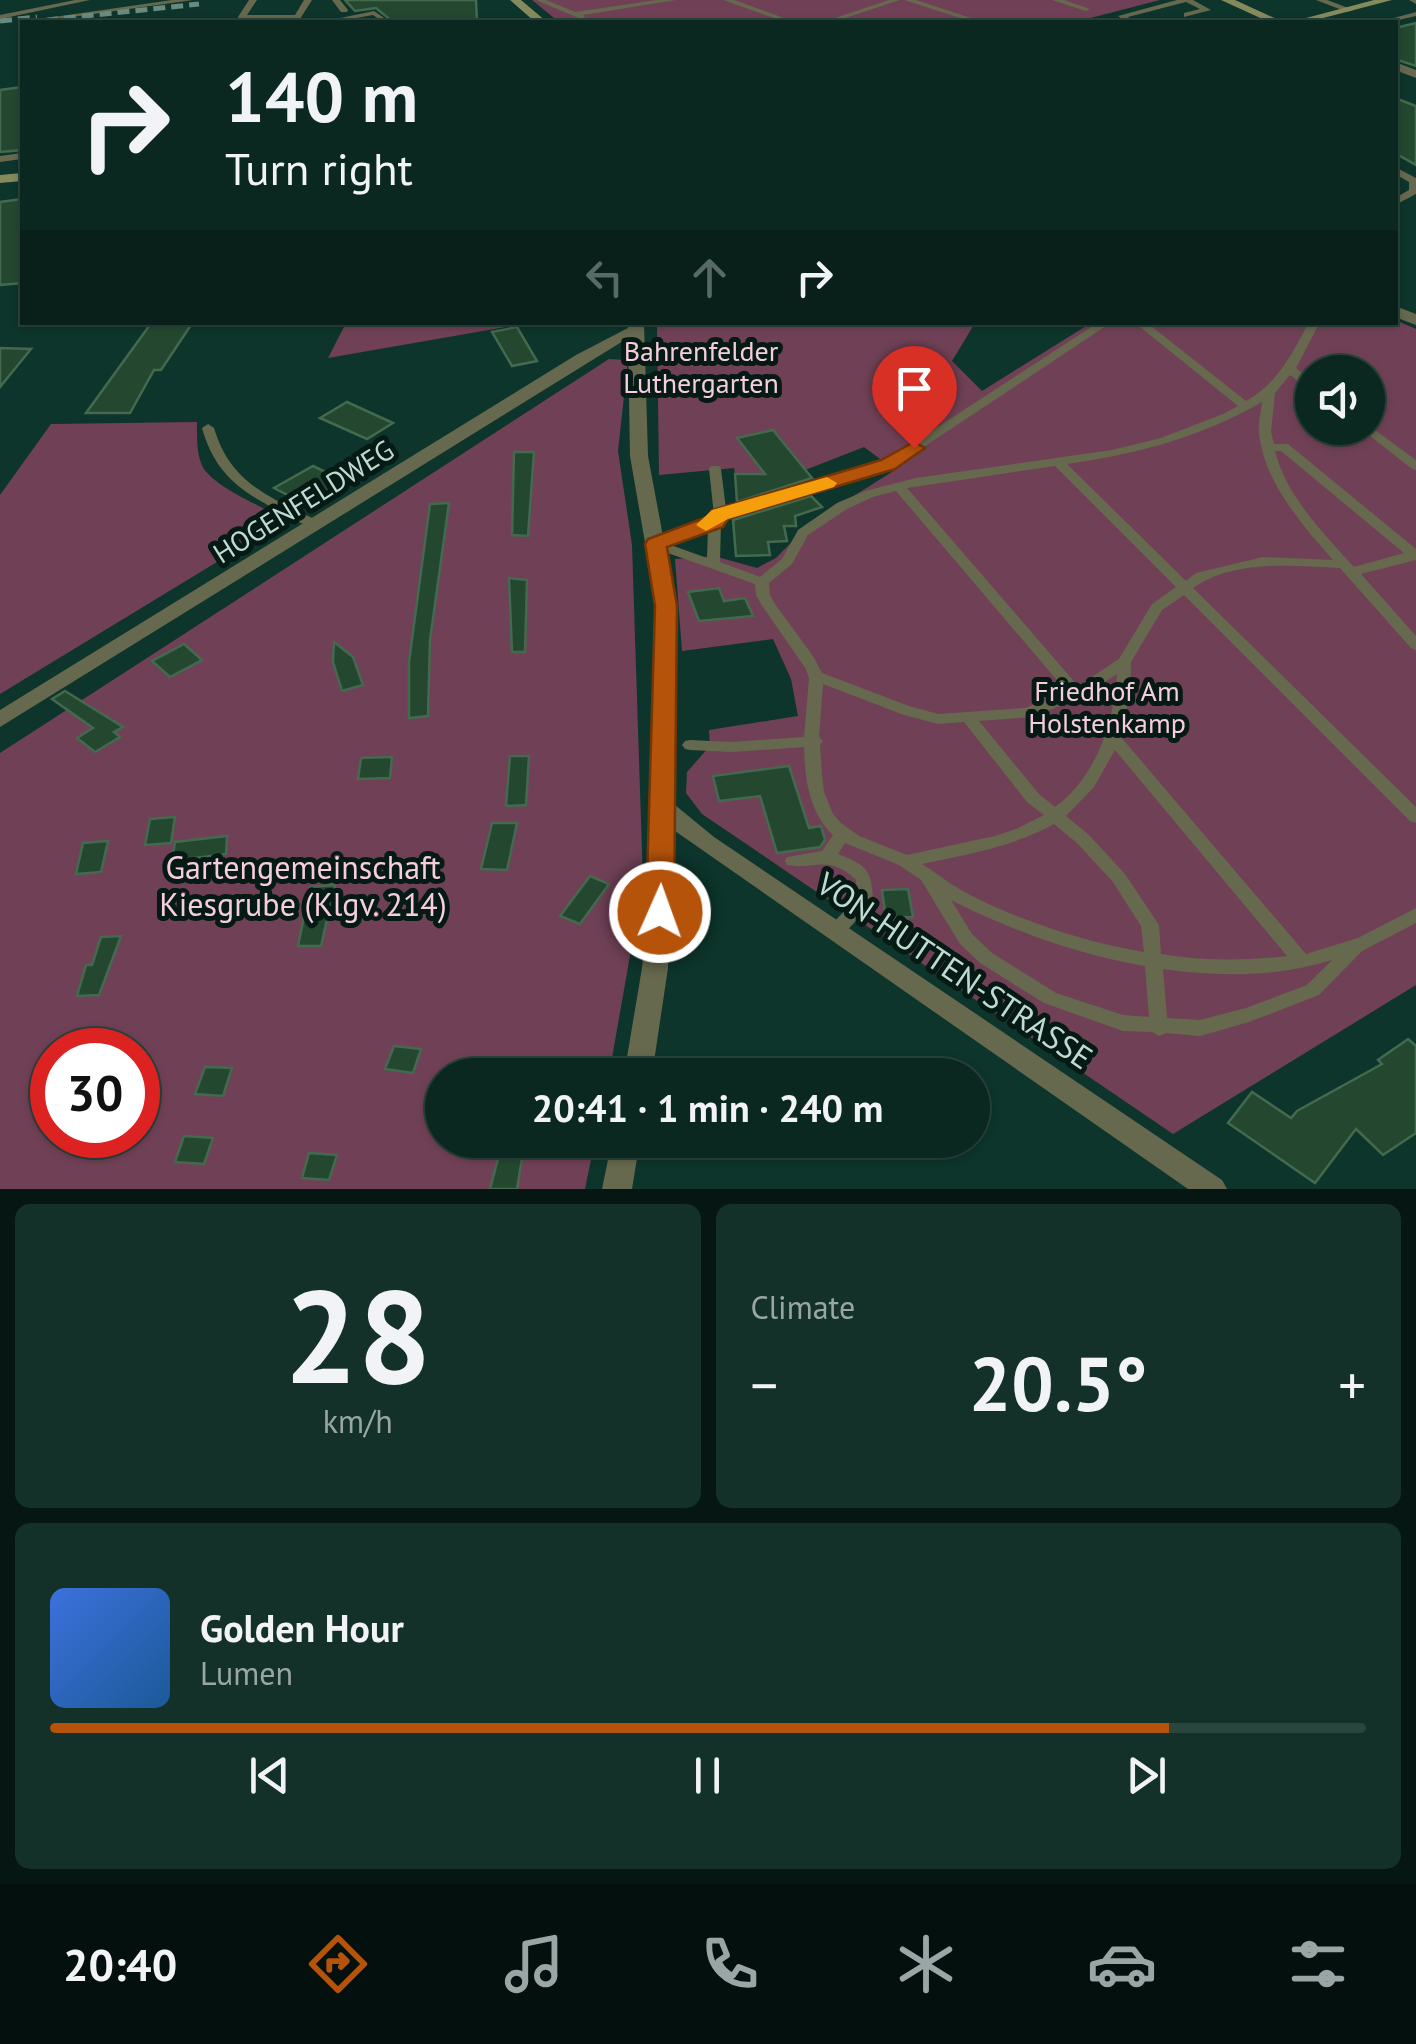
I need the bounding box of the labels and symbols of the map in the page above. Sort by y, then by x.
park label: Bahrenfelder Luthergarten [623,332,779,401]
pin [872,346,957,449]
street label: HOGENFELDWEG [206,431,400,571]
park label: Friedhof Am Holstenkamp [1028,672,1186,741]
park label: Gartengemeinschaft Kiesgrube (Klgv. 214) [159,846,447,925]
position arrow [608,860,712,964]
street label: VON-HUTTEN-STRASSE [808,861,1101,1078]
speed limit sign: 30 [30,1028,160,1158]

